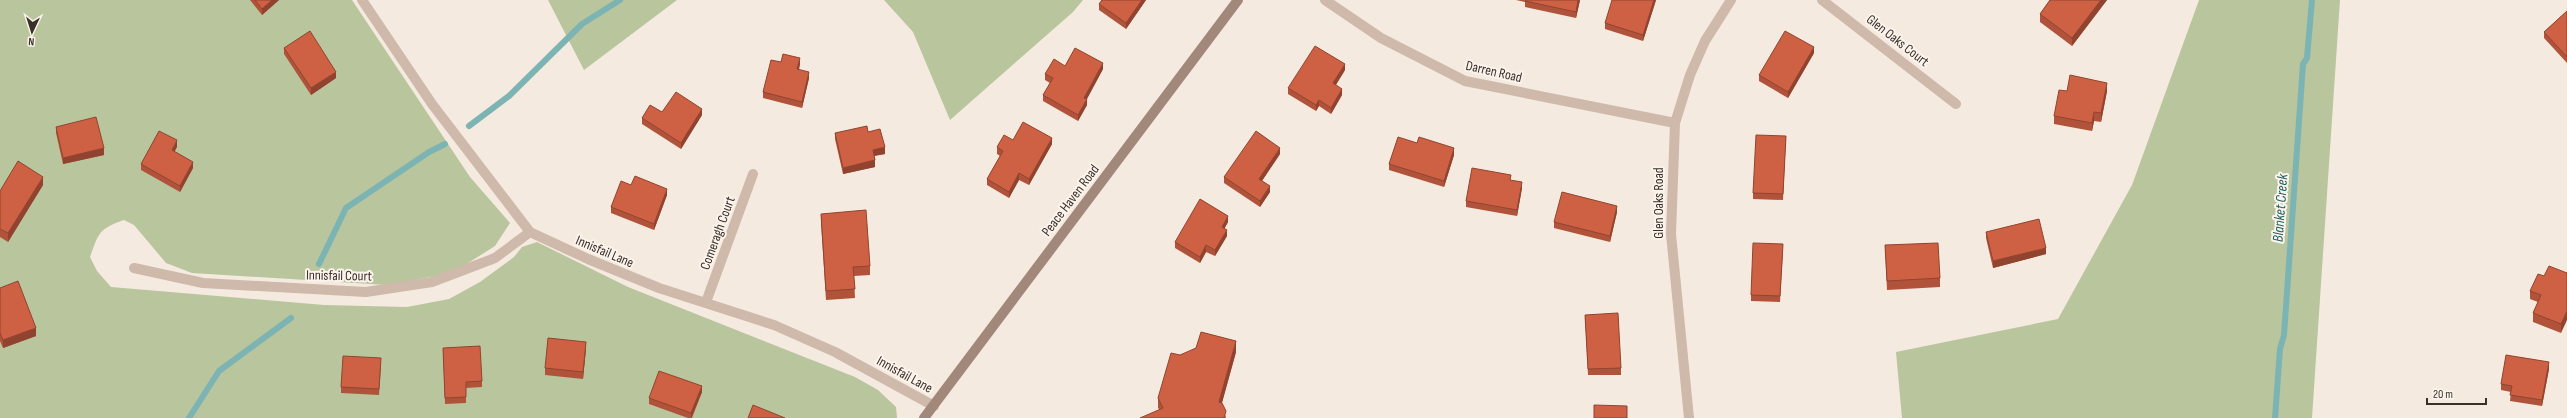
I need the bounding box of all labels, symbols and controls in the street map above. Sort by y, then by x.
street label: Glen Oaks Court [1863,11,1932,70]
north arrow [12,12,52,52]
text: N [28,35,35,48]
street label: Darren Road [1464,57,1524,86]
street label: Peace Haven Road [1038,161,1103,239]
street label: Glen Oaks Road [1650,167,1667,239]
water label: Blanket Creek [2269,173,2292,243]
street label: Comeragh Court [696,194,739,272]
street label: Innisfail Lane [573,232,636,271]
street label: Innisfail Court [306,266,372,285]
street label: Innisfail Lane [874,352,936,397]
scale bar [2427,380,2486,406]
text: 20 m [2433,387,2453,402]

